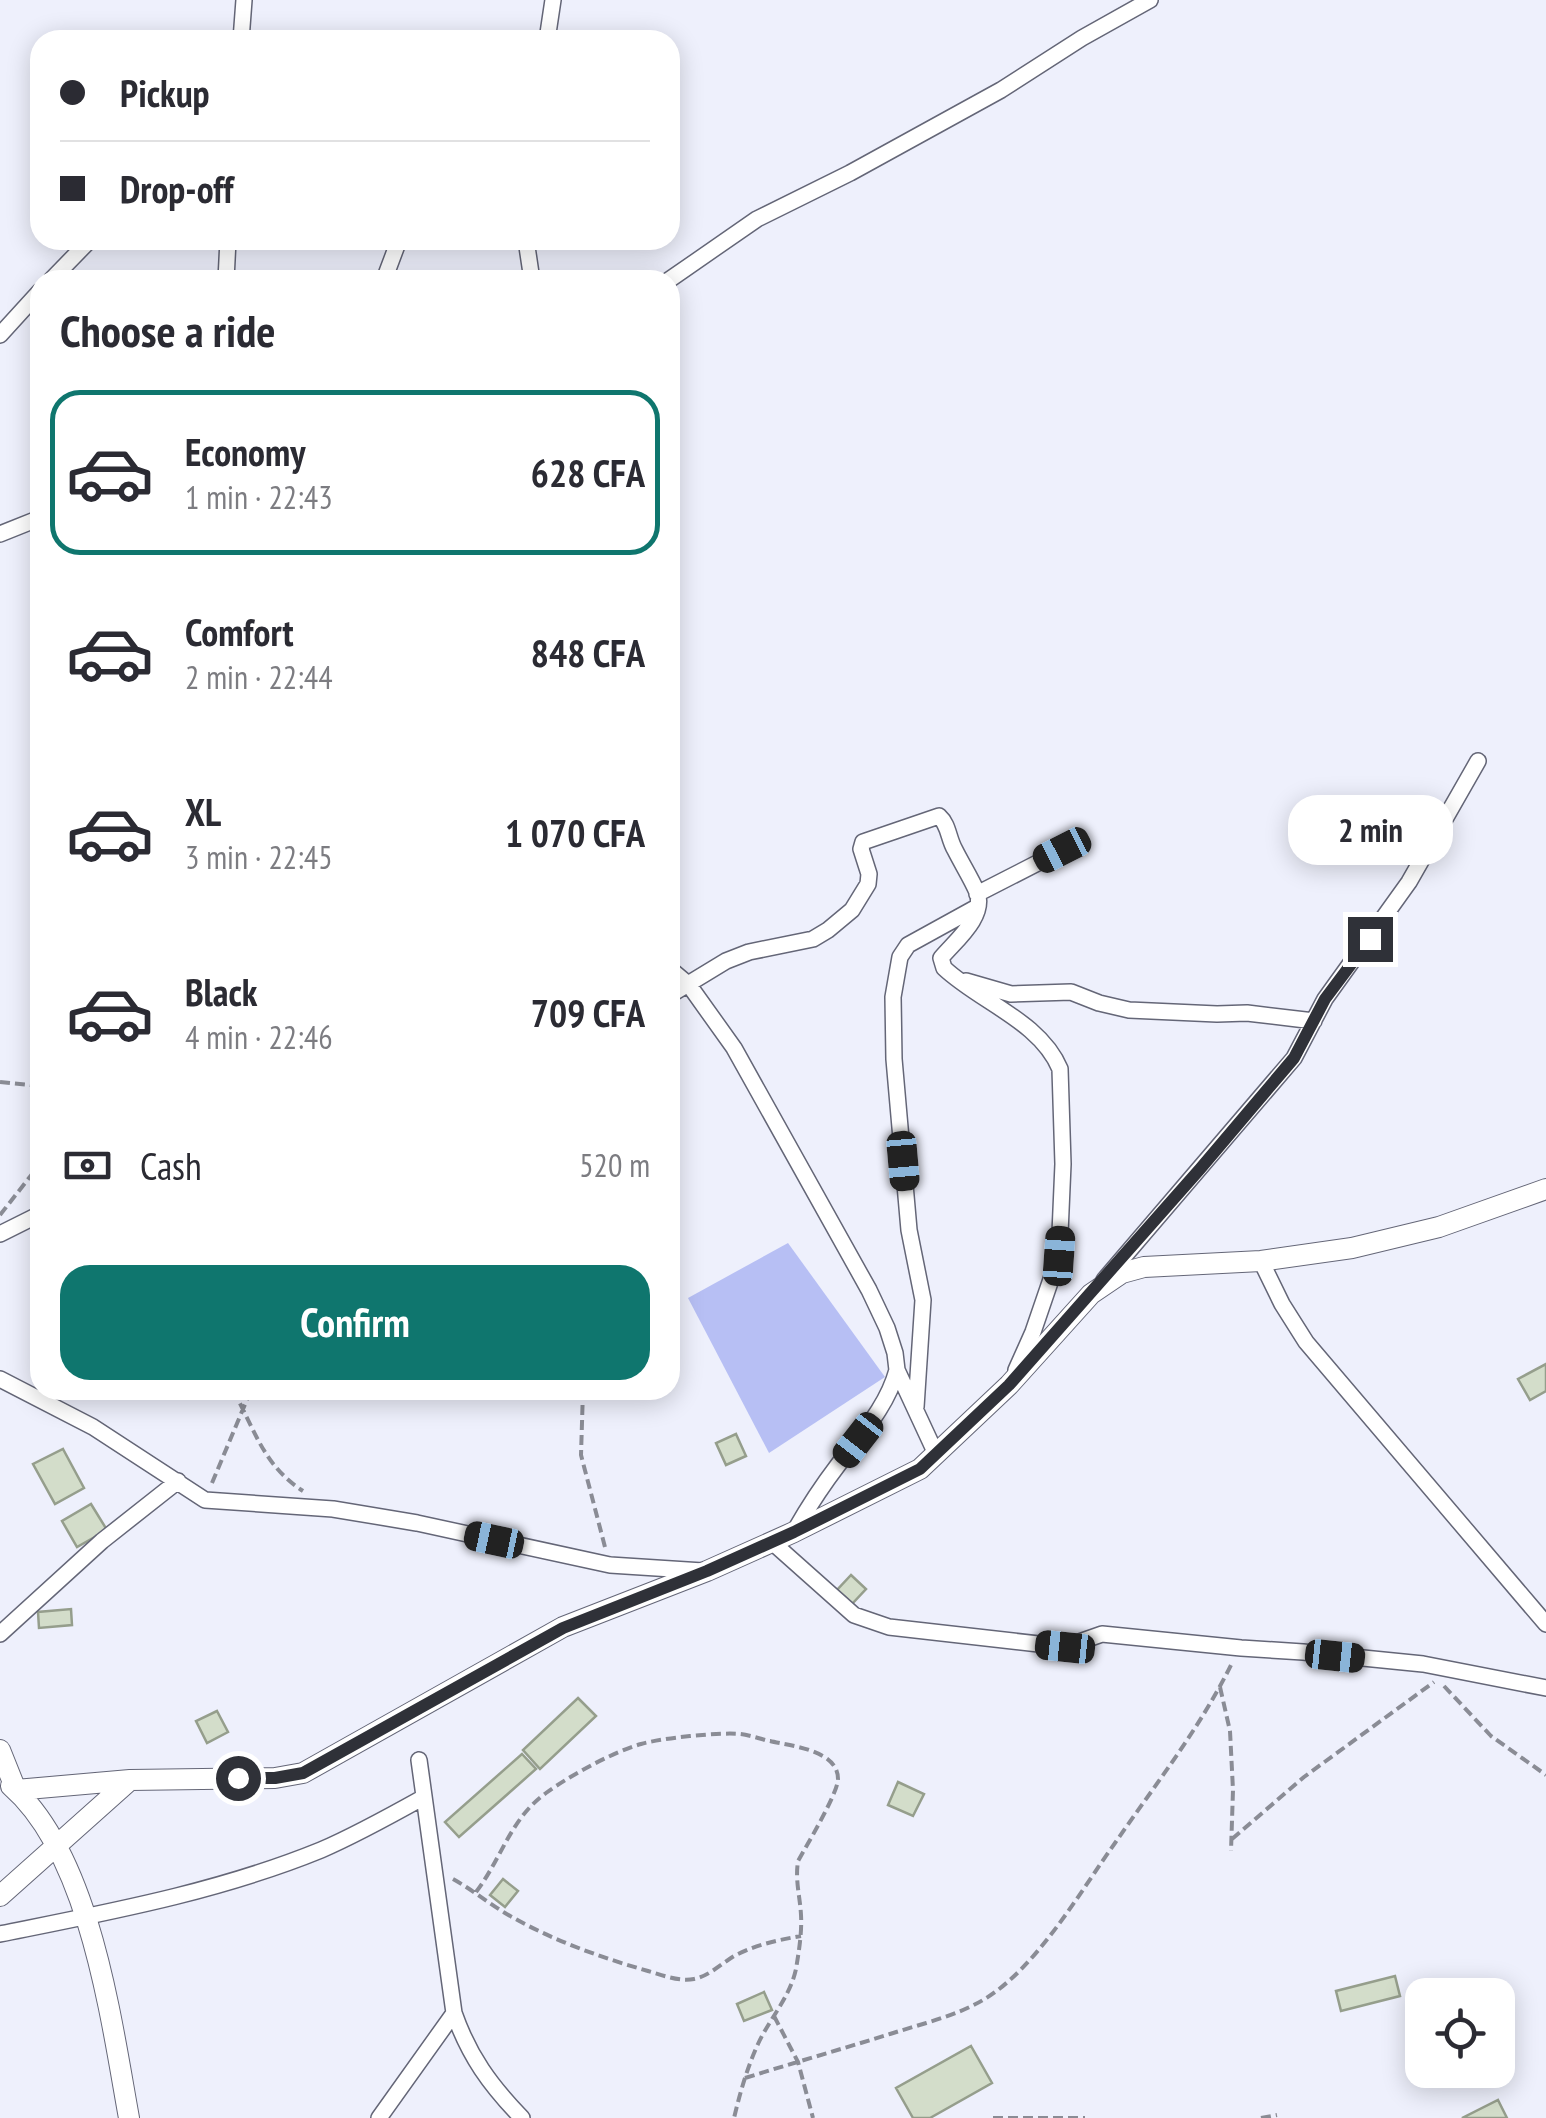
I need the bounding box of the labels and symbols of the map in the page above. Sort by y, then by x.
callout: 2 min [1288,794,1452,864]
car [1028,823,1096,877]
route end [1348,917,1393,962]
car [885,1130,921,1192]
car [1042,1225,1076,1287]
car [828,1407,888,1473]
car [462,1519,526,1561]
car [1034,1629,1096,1665]
car [1304,1638,1366,1674]
route start [216,1756,261,1801]

